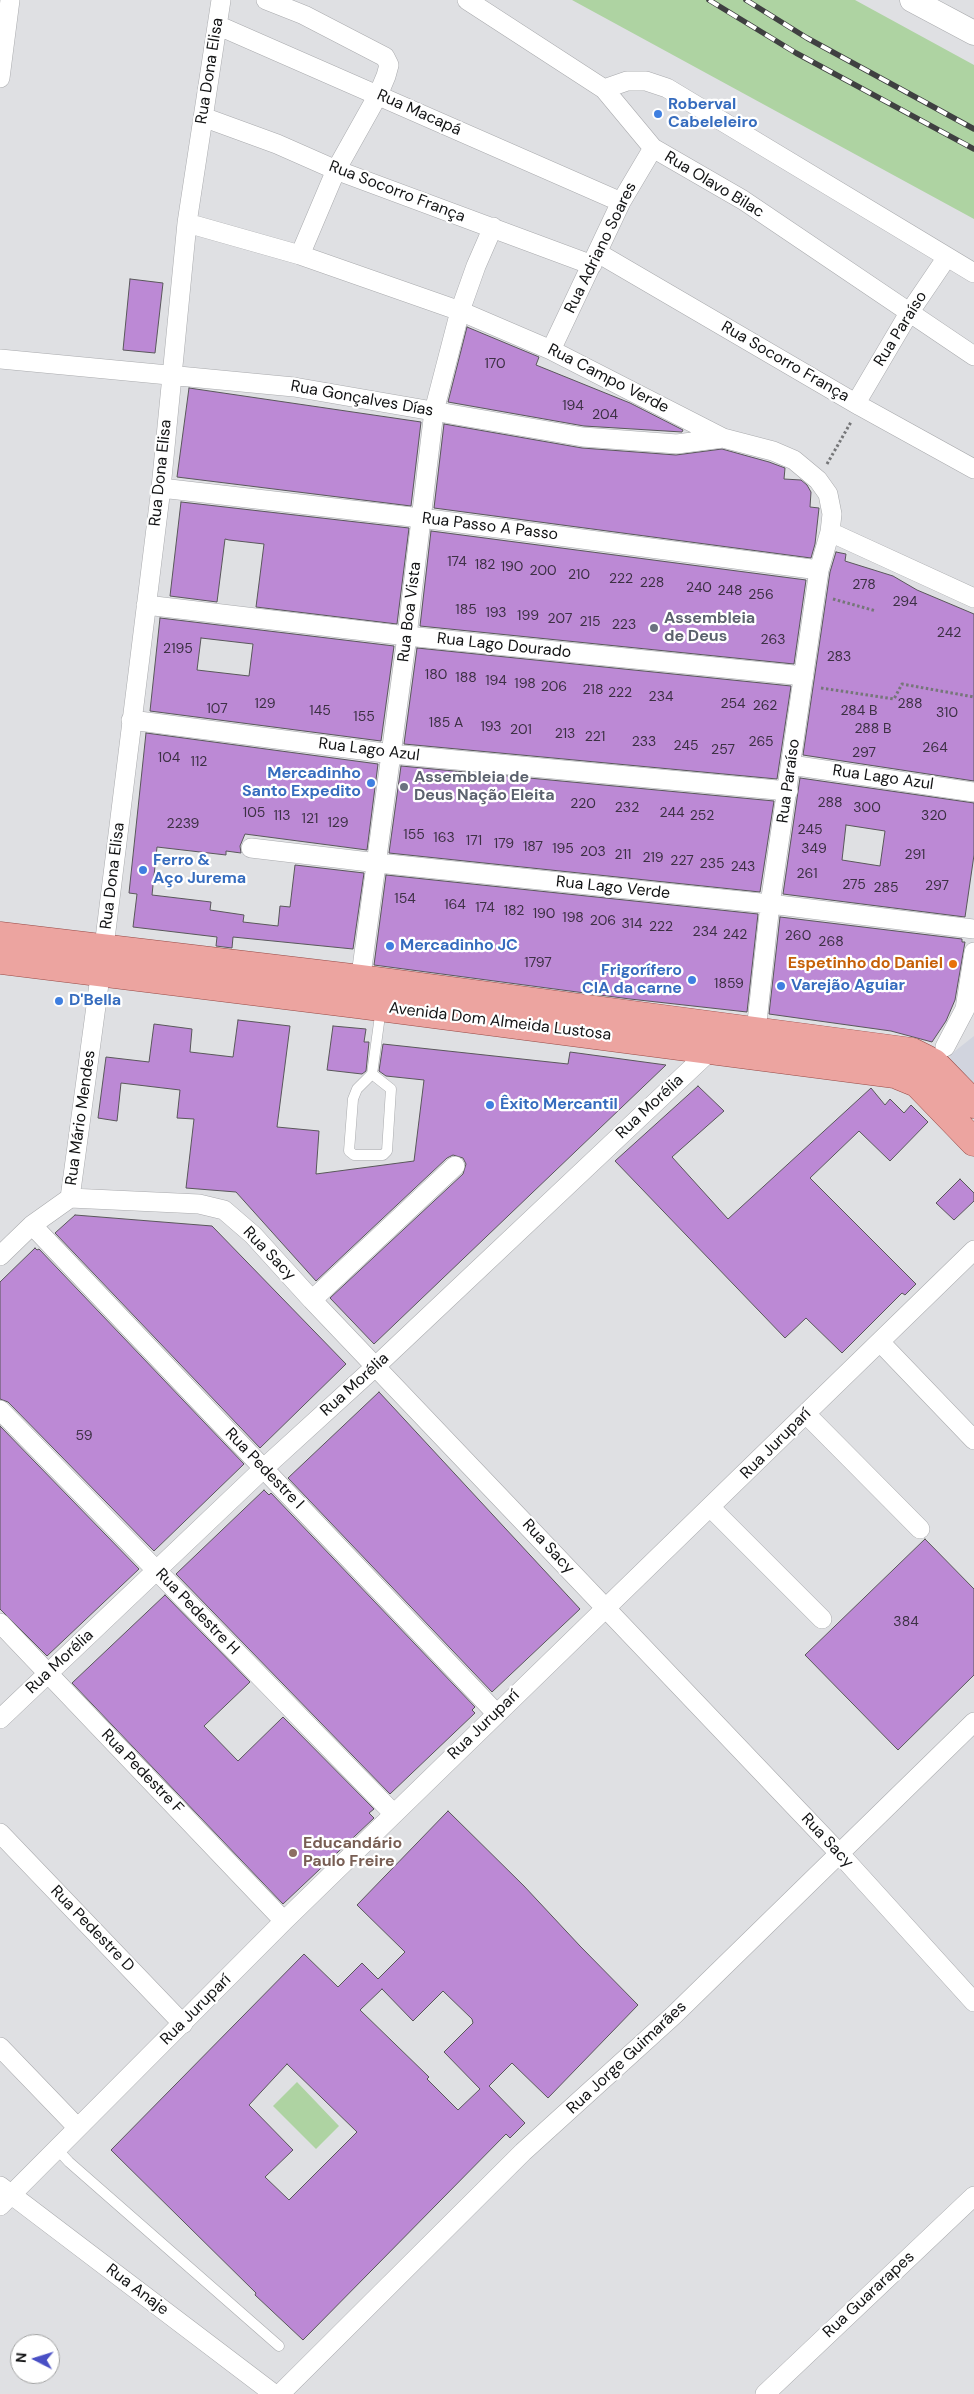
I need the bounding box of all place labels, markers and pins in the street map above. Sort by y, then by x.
place label: Roberval Cabeleleiro [668,95,758,133]
marker: Roberval Cabeleleiro [652,108,664,120]
place label: Assembleia de Deus [664,609,755,647]
marker: Assembleia de Deus [648,622,660,634]
place label: Mercadinho Santo Expedito [242,764,361,802]
place label: Assembleia de Deus Nação Eleita [414,768,555,806]
marker: Mercadinho Santo Expedito [365,777,377,789]
marker: Assembleia de Deus Nação Eleita [398,781,410,793]
place label: Ferro & Aço Jurema [153,851,246,889]
marker: Ferro & Aço Jurema [137,864,149,876]
place label: Mercadinho JC [400,936,518,956]
marker: Mercadinho JC [384,940,396,952]
place label: Espetinho do Daniel [788,954,943,974]
marker: Espetinho do Daniel [947,958,959,970]
place label: Frigorífero CIA da carne [582,961,682,999]
marker: Frigorífero CIA da carne [686,974,698,986]
place label: Varejão Aguiar [791,976,905,996]
marker: Varejão Aguiar [775,980,787,992]
place label: D'Bella [69,991,121,1011]
marker: D'Bella [53,995,65,1007]
place label: Êxito Mercantil [500,1095,618,1115]
marker: Êxito Mercantil [484,1099,496,1111]
place label: Educandário Paulo Freire [303,1834,402,1872]
marker: Educandário Paulo Freire [287,1847,299,1859]

